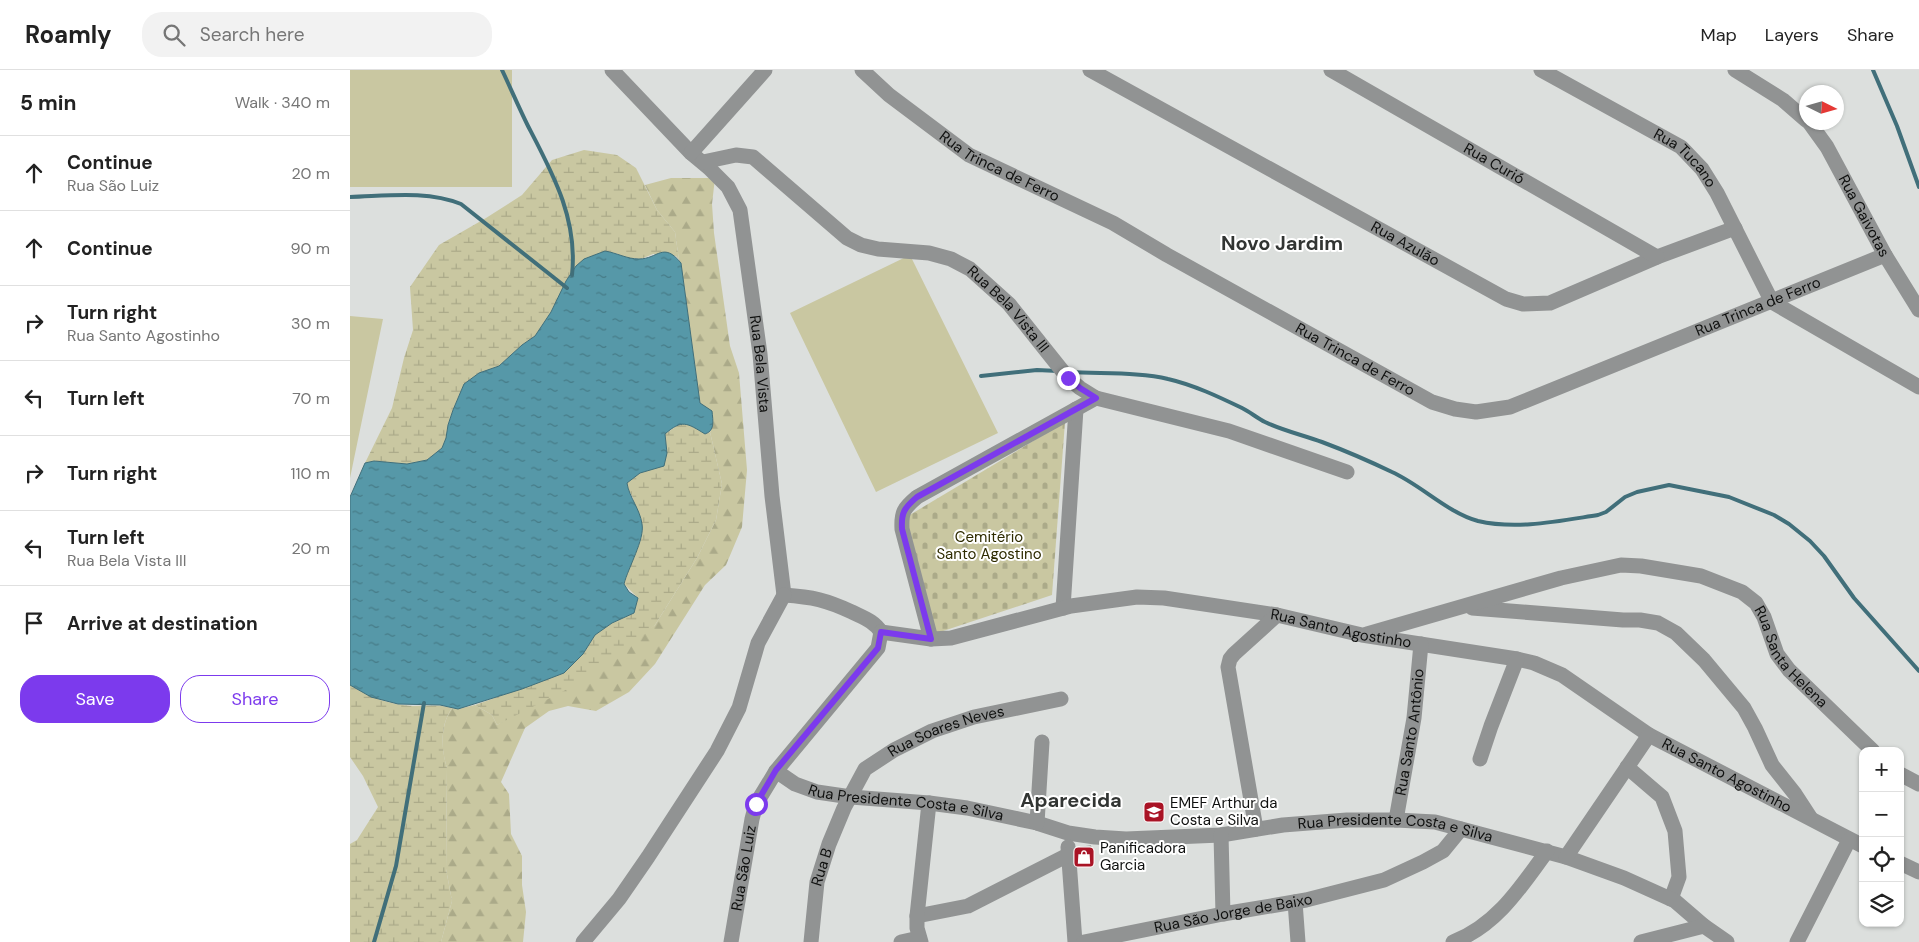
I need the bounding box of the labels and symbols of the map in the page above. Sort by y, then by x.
north arrow [1799,85,1844,130]
street label: Rua Tucano [1650,124,1721,191]
street label: Rua Trinca de Ferro [935,126,1063,206]
street label: Rua Curió [1460,138,1528,189]
street label: Rua Gaivotas [1834,171,1894,261]
street label: Rua Azulão [1367,217,1443,271]
district label: Novo Jardim [1221,230,1343,256]
street label: Rua Bela Vista III [963,261,1054,357]
street label: Rua Trinca de Ferro [1692,272,1824,341]
street label: Rua Bela Vista [745,314,775,413]
street label: Rua Trinca de Ferro [1292,318,1419,401]
route end [1057,367,1080,390]
park label: Cemitério Santo Agostino [936,527,1042,564]
street label: Rua Santa Helena [1750,602,1832,712]
street label: Rua Santo Agostinho [1269,604,1413,653]
street label: Rua Santo Antônio [1390,668,1429,797]
street label: Rua Soares Neves [884,701,1006,761]
street label: Rua Santo Agostinho [1658,733,1795,817]
street label: Rua Presidente Costa e Silva [805,780,1005,826]
district label: Aparecida [1020,787,1122,813]
route start [745,793,768,816]
place label: EMEF Arthur da Costa e Silva [1170,793,1277,830]
school or university icon: EMEF Arthur da Costa e Silva [1142,800,1166,824]
street label: Rua Presidente Costa e Silva [1297,810,1495,847]
street label: Rua São Luiz [726,824,761,912]
place label: Panificadora Garcia [1100,838,1186,875]
shop icon: Panificadora Garcia [1072,845,1096,869]
street label: Rua B [806,846,837,889]
street label: Rua São Jorge de Baixo [1152,889,1315,938]

